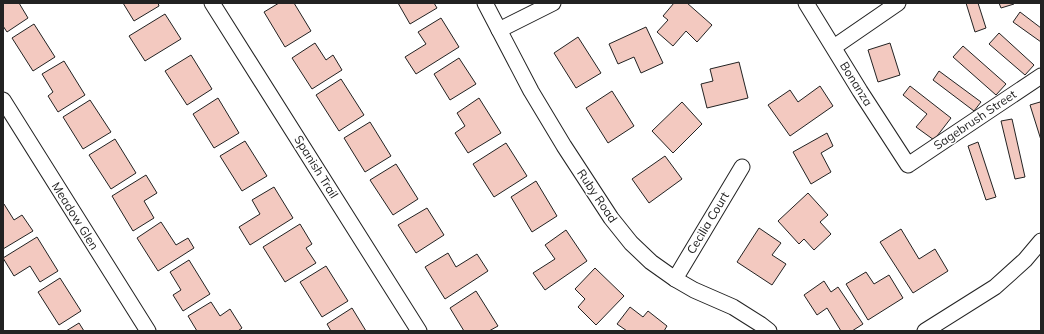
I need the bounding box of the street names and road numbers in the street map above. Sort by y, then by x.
street label: Bonanza [837,59,876,109]
street label: Sagebrush Street [931,86,1019,153]
street label: Spanish Trail [291,132,342,201]
street label: Ruby Road [574,166,621,225]
street label: Meadow Glen [49,179,102,252]
street label: Cecilia Court [683,189,732,256]

